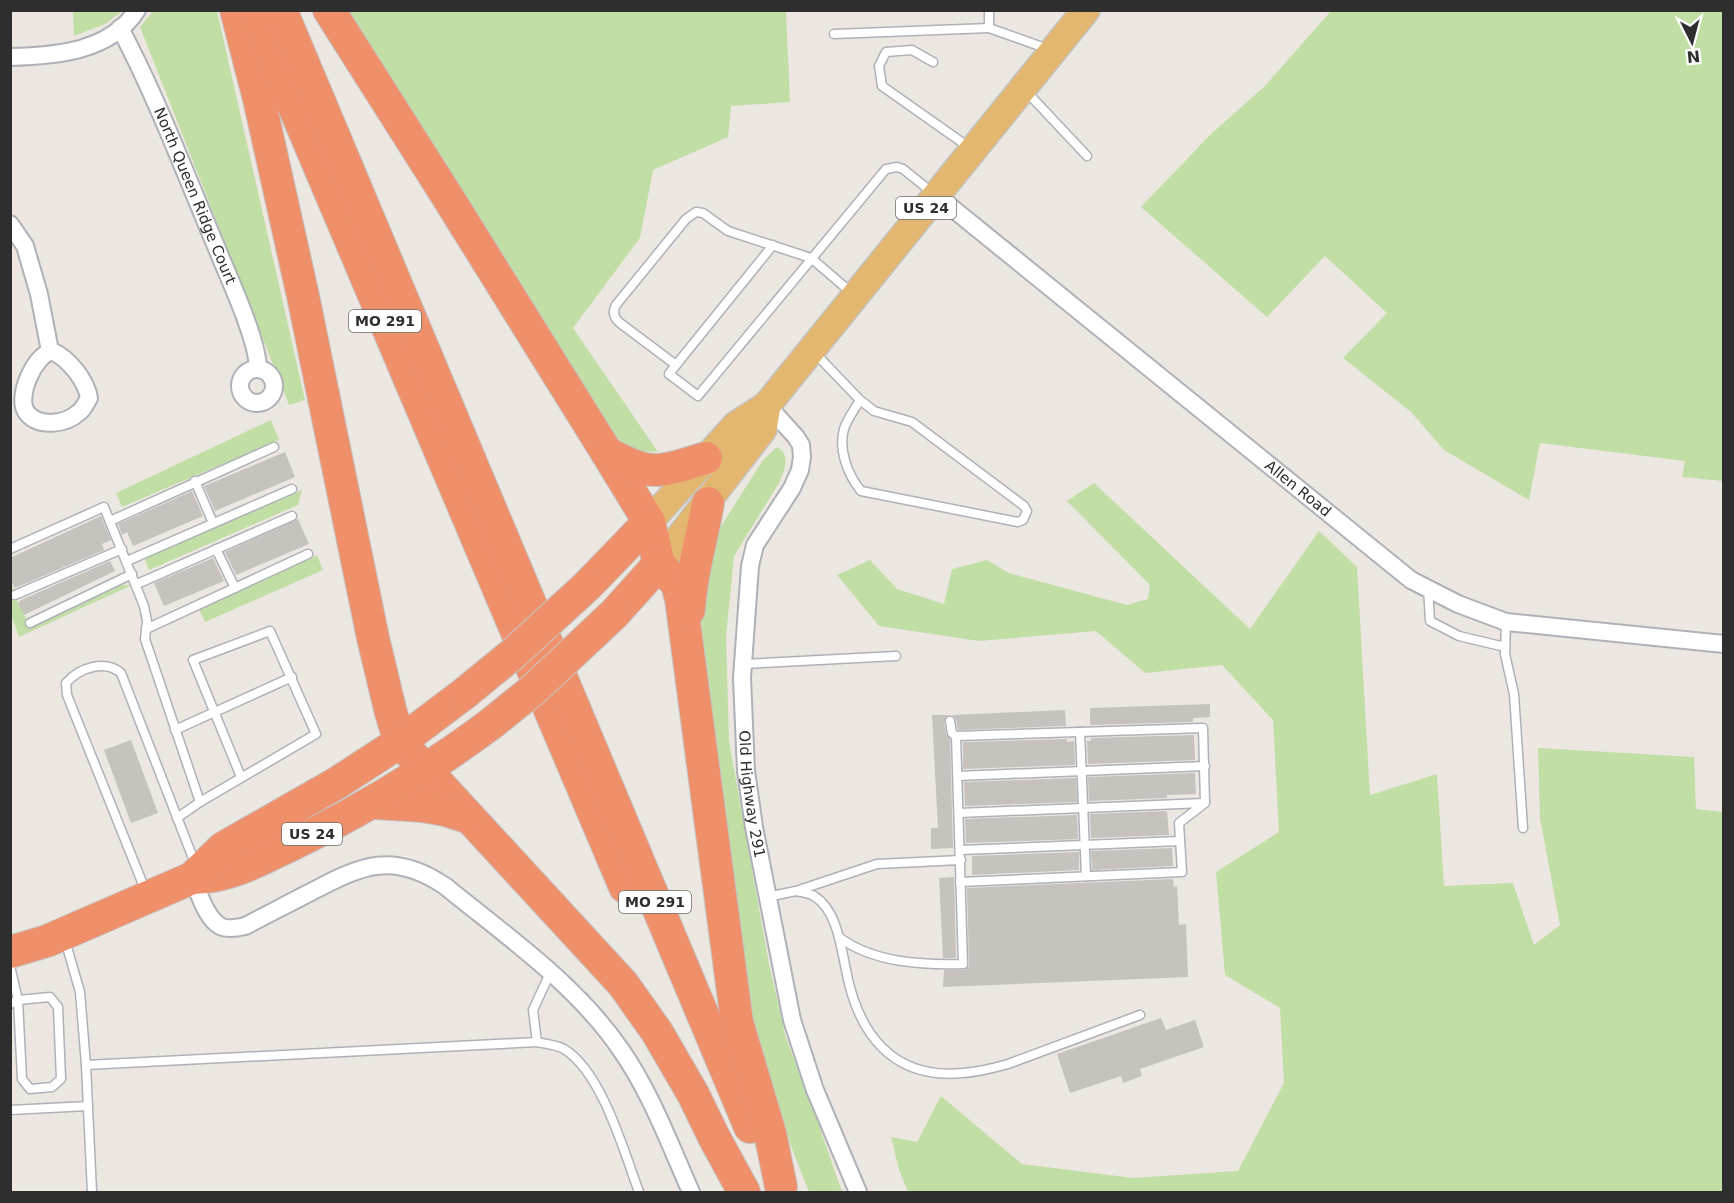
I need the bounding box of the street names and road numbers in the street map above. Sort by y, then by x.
street label: North Queen Ridge Court [150,105,240,287]
road number: US 24 [896,197,956,219]
road number: MO 291 [349,310,421,332]
street label: Allen Road [1261,456,1335,521]
street label: Old Highway 291 [735,730,769,859]
road number: US 24 [282,823,342,845]
road number: MO 291 [619,891,691,913]

